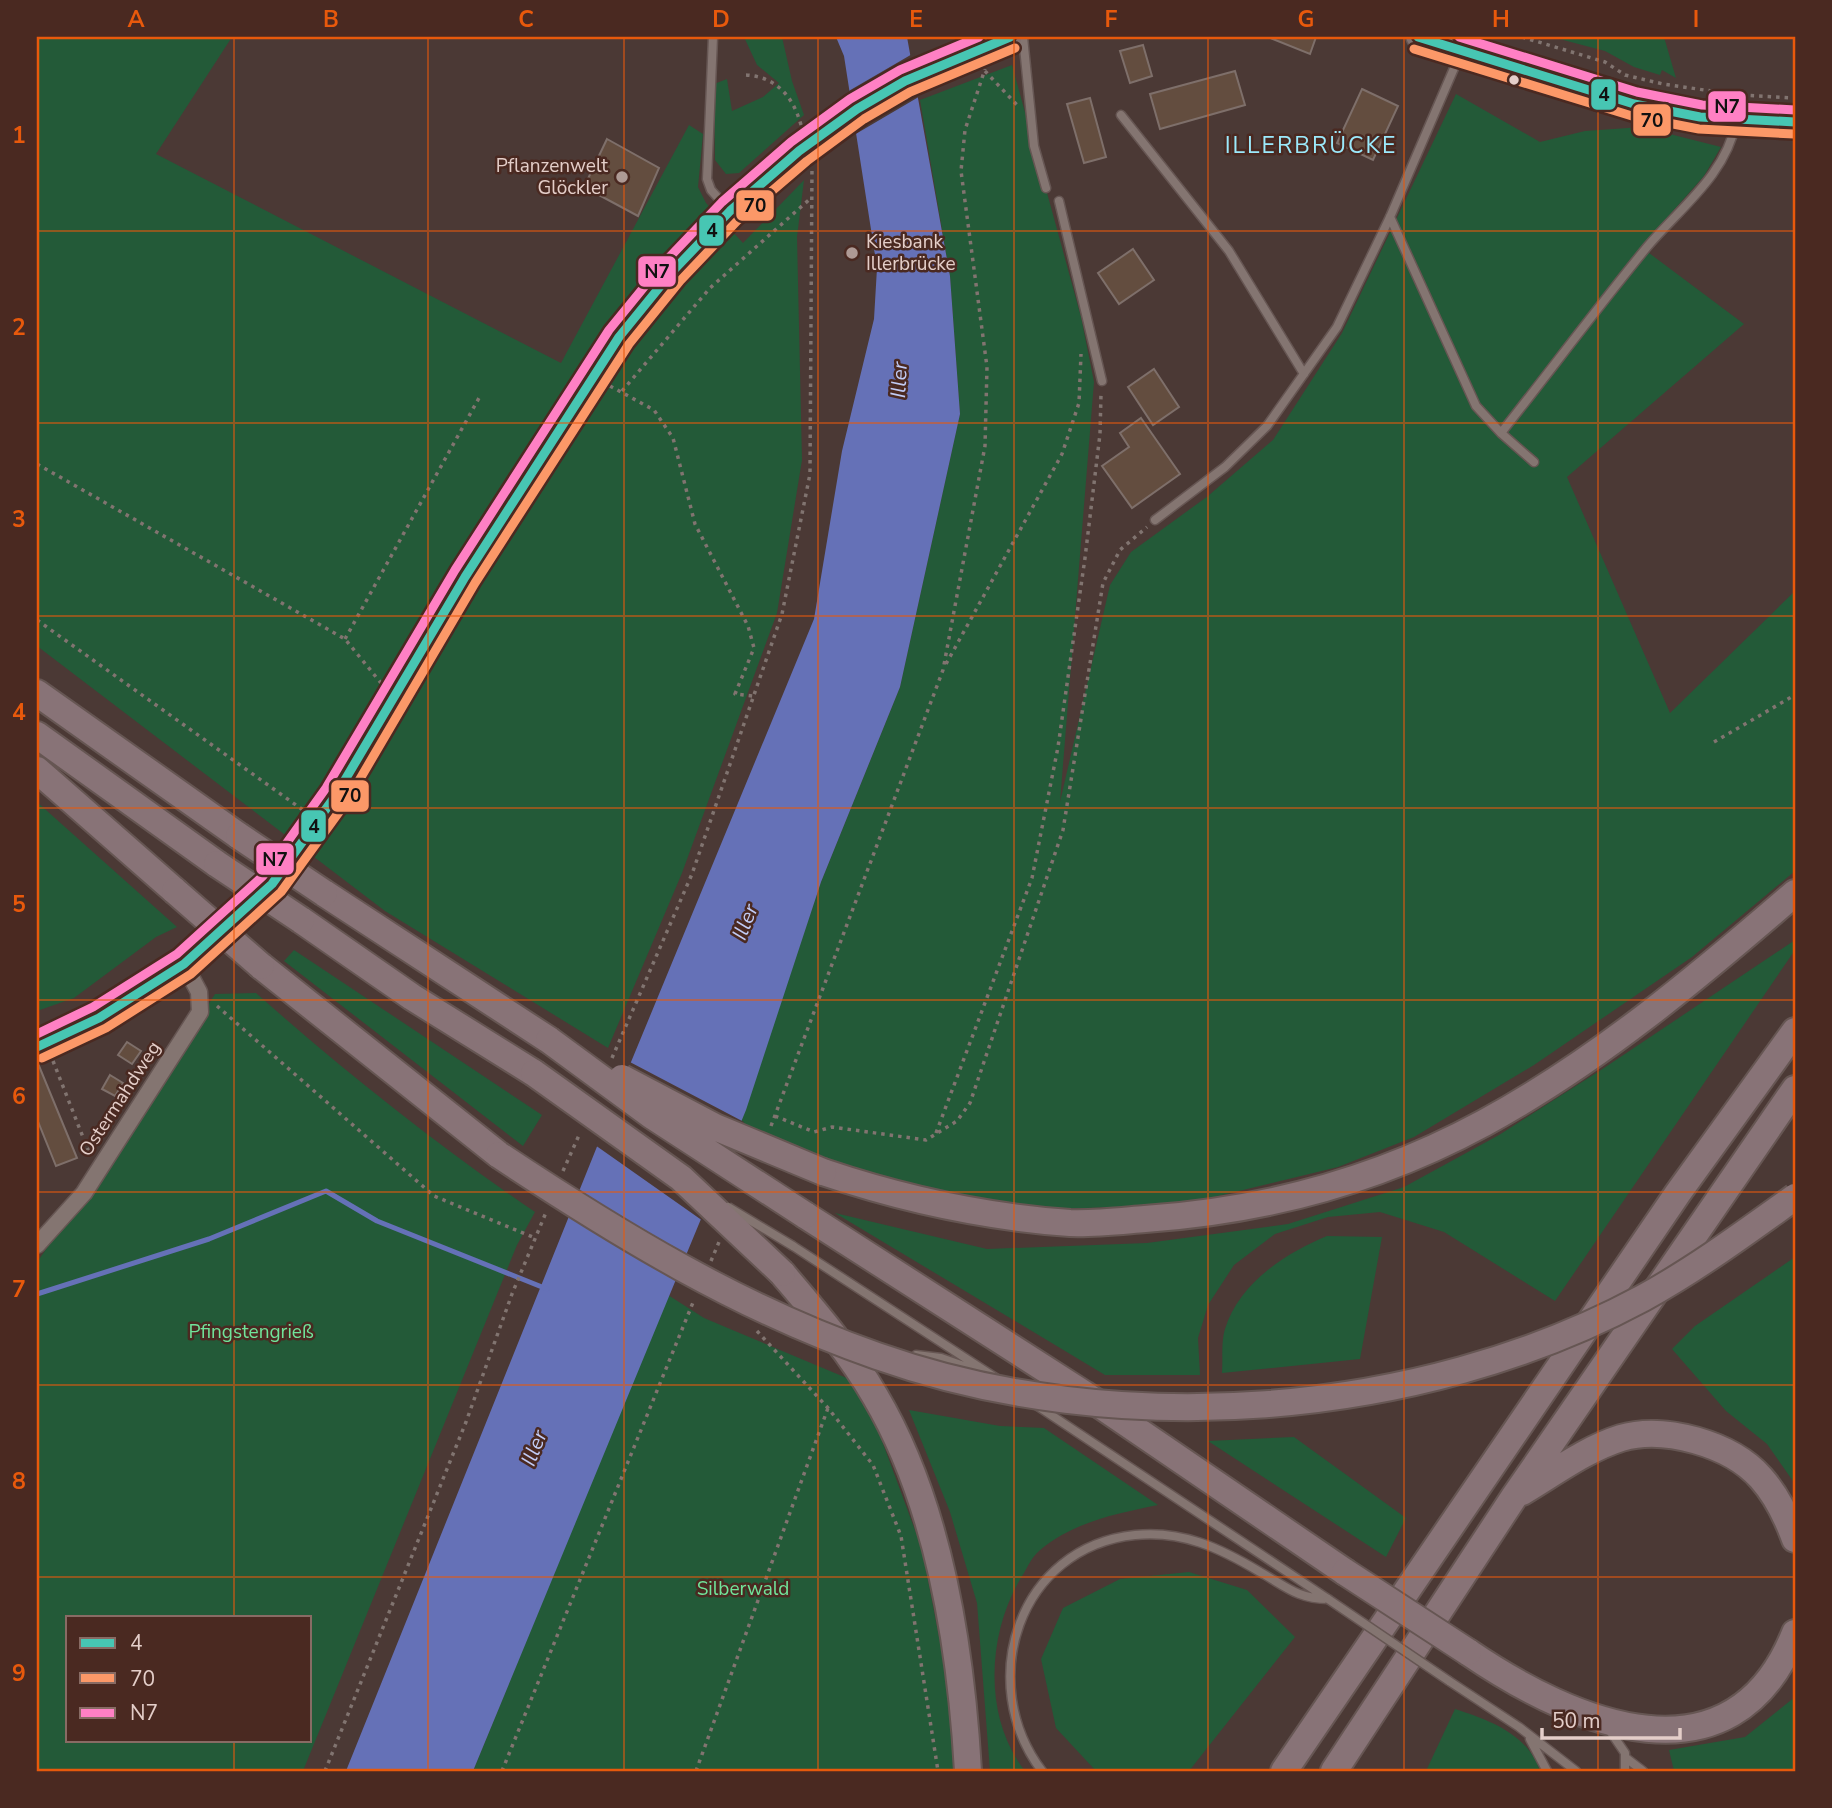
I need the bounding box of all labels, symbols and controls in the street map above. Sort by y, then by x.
text: A [127,4,145,35]
text: B [323,4,339,35]
text: C [518,4,534,35]
text: D [712,4,730,35]
text: E [909,4,923,35]
text: F [1105,4,1118,35]
text: G [1298,4,1314,35]
text: H [1492,4,1510,35]
text: I [1693,4,1699,35]
unlabelled marker [1507,73,1521,87]
line badge: 4 [1590,78,1617,111]
text: 4 [1598,82,1610,108]
line badge: N7 [1707,90,1747,123]
text: N7 [1714,94,1740,120]
line badge: 70 [1632,103,1672,137]
text: 70 [1641,108,1663,134]
text: 1 [12,120,26,151]
district label: ILLERBRÜCKE [1225,130,1397,161]
place label: Pflanzenwelt Glöckler [496,153,608,201]
marker: Pflanzenwelt Glöckler [614,169,630,185]
line badge: 70 [735,189,775,222]
text: 70 [744,193,766,219]
line badge: 4 [698,214,725,247]
text: 4 [706,218,718,244]
place label: Kiesbank Illerbrücke [866,229,956,277]
marker: Kiesbank Illerbrücke [844,245,860,261]
line badge: N7 [637,255,677,288]
text: N7 [644,259,670,285]
text: 2 [12,312,26,343]
water label: Iller [884,361,914,399]
text: 3 [12,504,26,535]
text: 4 [12,697,26,728]
line badge: 70 [330,779,370,813]
text: 70 [339,783,361,809]
line badge: 4 [300,809,327,843]
text: 4 [308,814,320,840]
line badge: N7 [255,842,295,876]
text: N7 [262,847,288,873]
text: 5 [12,889,26,920]
water label: Iller [725,899,765,944]
street label: Ostermahdweg [73,1036,167,1162]
text: 6 [12,1081,26,1112]
text: 7 [12,1274,26,1305]
park label: Pfingstengrieß [188,1319,314,1345]
water label: Iller [514,1425,554,1470]
text: 8 [12,1466,26,1497]
park label: Silberwald [697,1576,789,1602]
legend [66,1616,312,1742]
text: 4 [130,1629,143,1657]
text: 9 [12,1658,26,1689]
text: 70 [130,1665,155,1693]
scale bar [1542,1696,1680,1740]
text: N7 [130,1699,158,1727]
text: 50 m [1552,1707,1601,1735]

